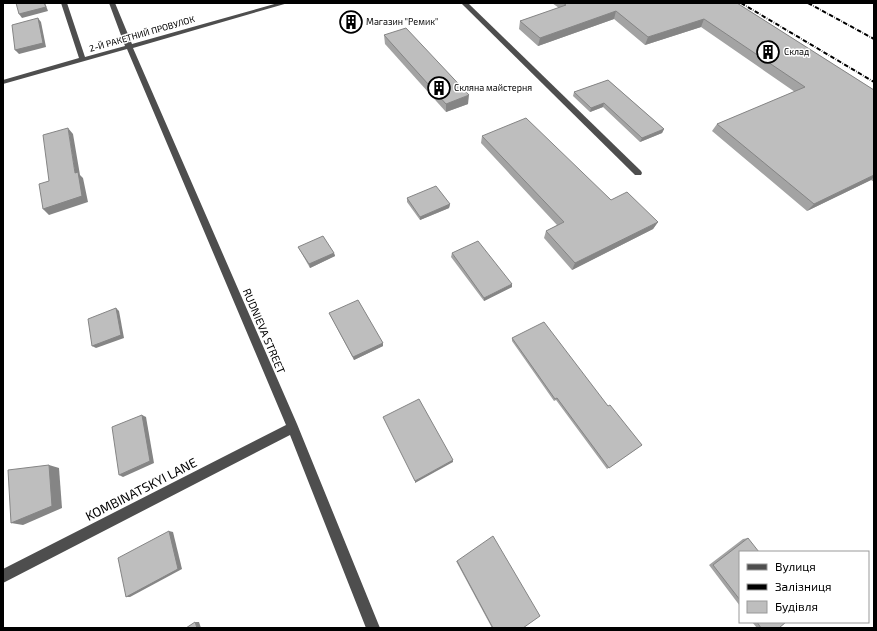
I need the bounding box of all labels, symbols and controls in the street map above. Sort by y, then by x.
building icon: Магазин "Ремик" [338,9,364,35]
street label: 2-Й РАКЕТНИЙ ПРОВУЛОК [88,13,196,54]
place label: Магазин "Ремик" [366,16,438,27]
building icon: Склад [755,39,781,65]
place label: Склад [784,46,809,57]
building icon: Скляна майстерня [426,75,452,101]
place label: Скляна майстерня [454,82,532,93]
street label: RUDNIEVA STREET [241,286,289,376]
street label: KOMBINATSKYI LANE [83,454,199,524]
legend [739,551,869,623]
text: Вулиця [775,559,816,574]
text: Залізниця [775,579,832,593]
text: Будівля [775,599,818,614]

